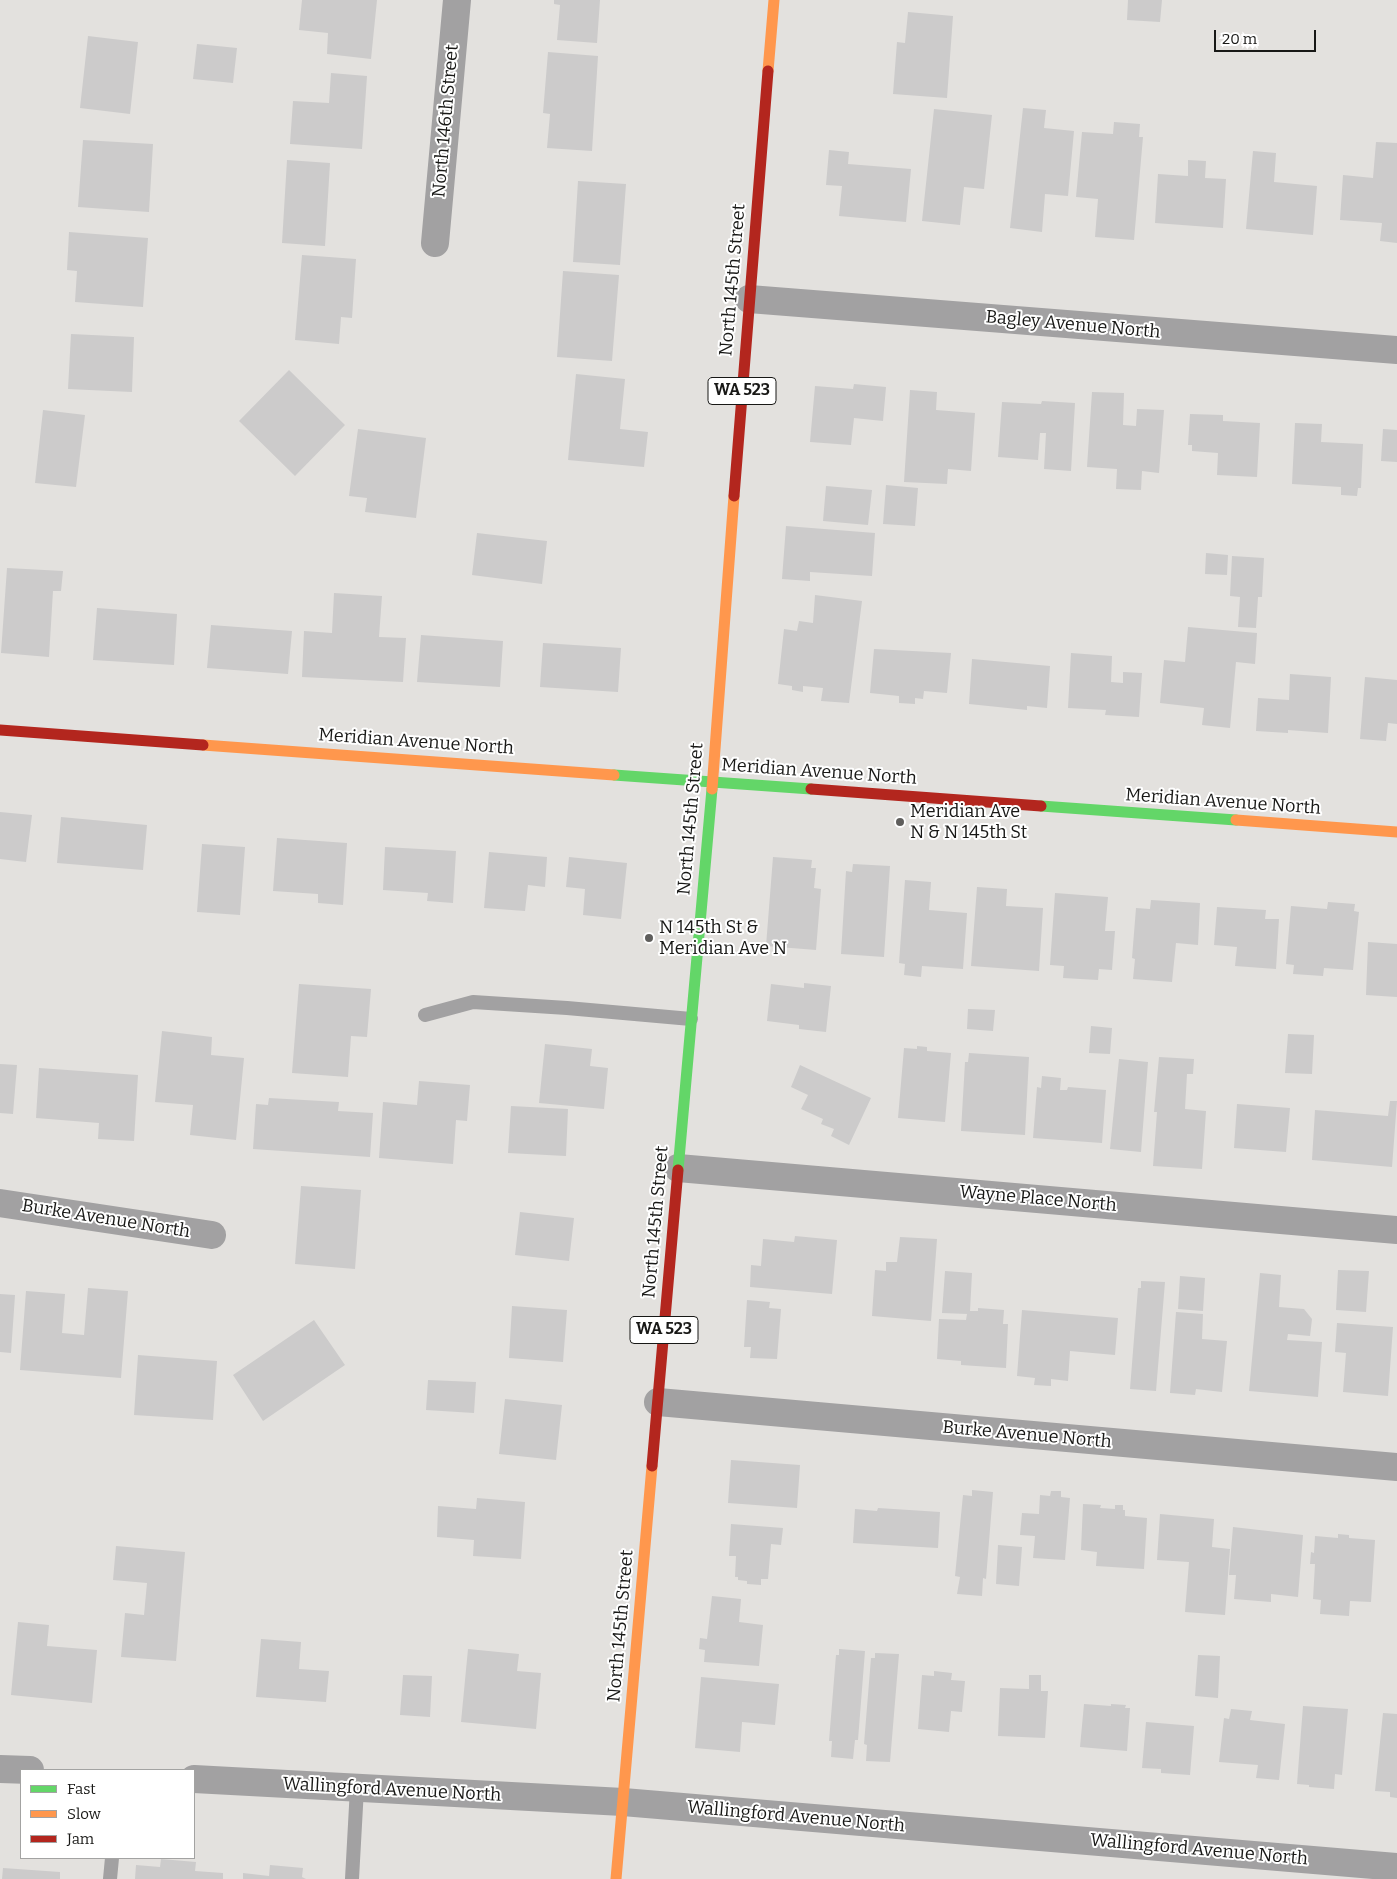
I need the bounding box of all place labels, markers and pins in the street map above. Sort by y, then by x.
place label: Meridian Ave N & N 145th St [910,801,1027,844]
marker: Meridian Ave N & N 145th St [894,816,906,828]
place label: N 145th St & Meridian Ave N [659,917,787,960]
marker: N 145th St & Meridian Ave N [643,932,655,944]

